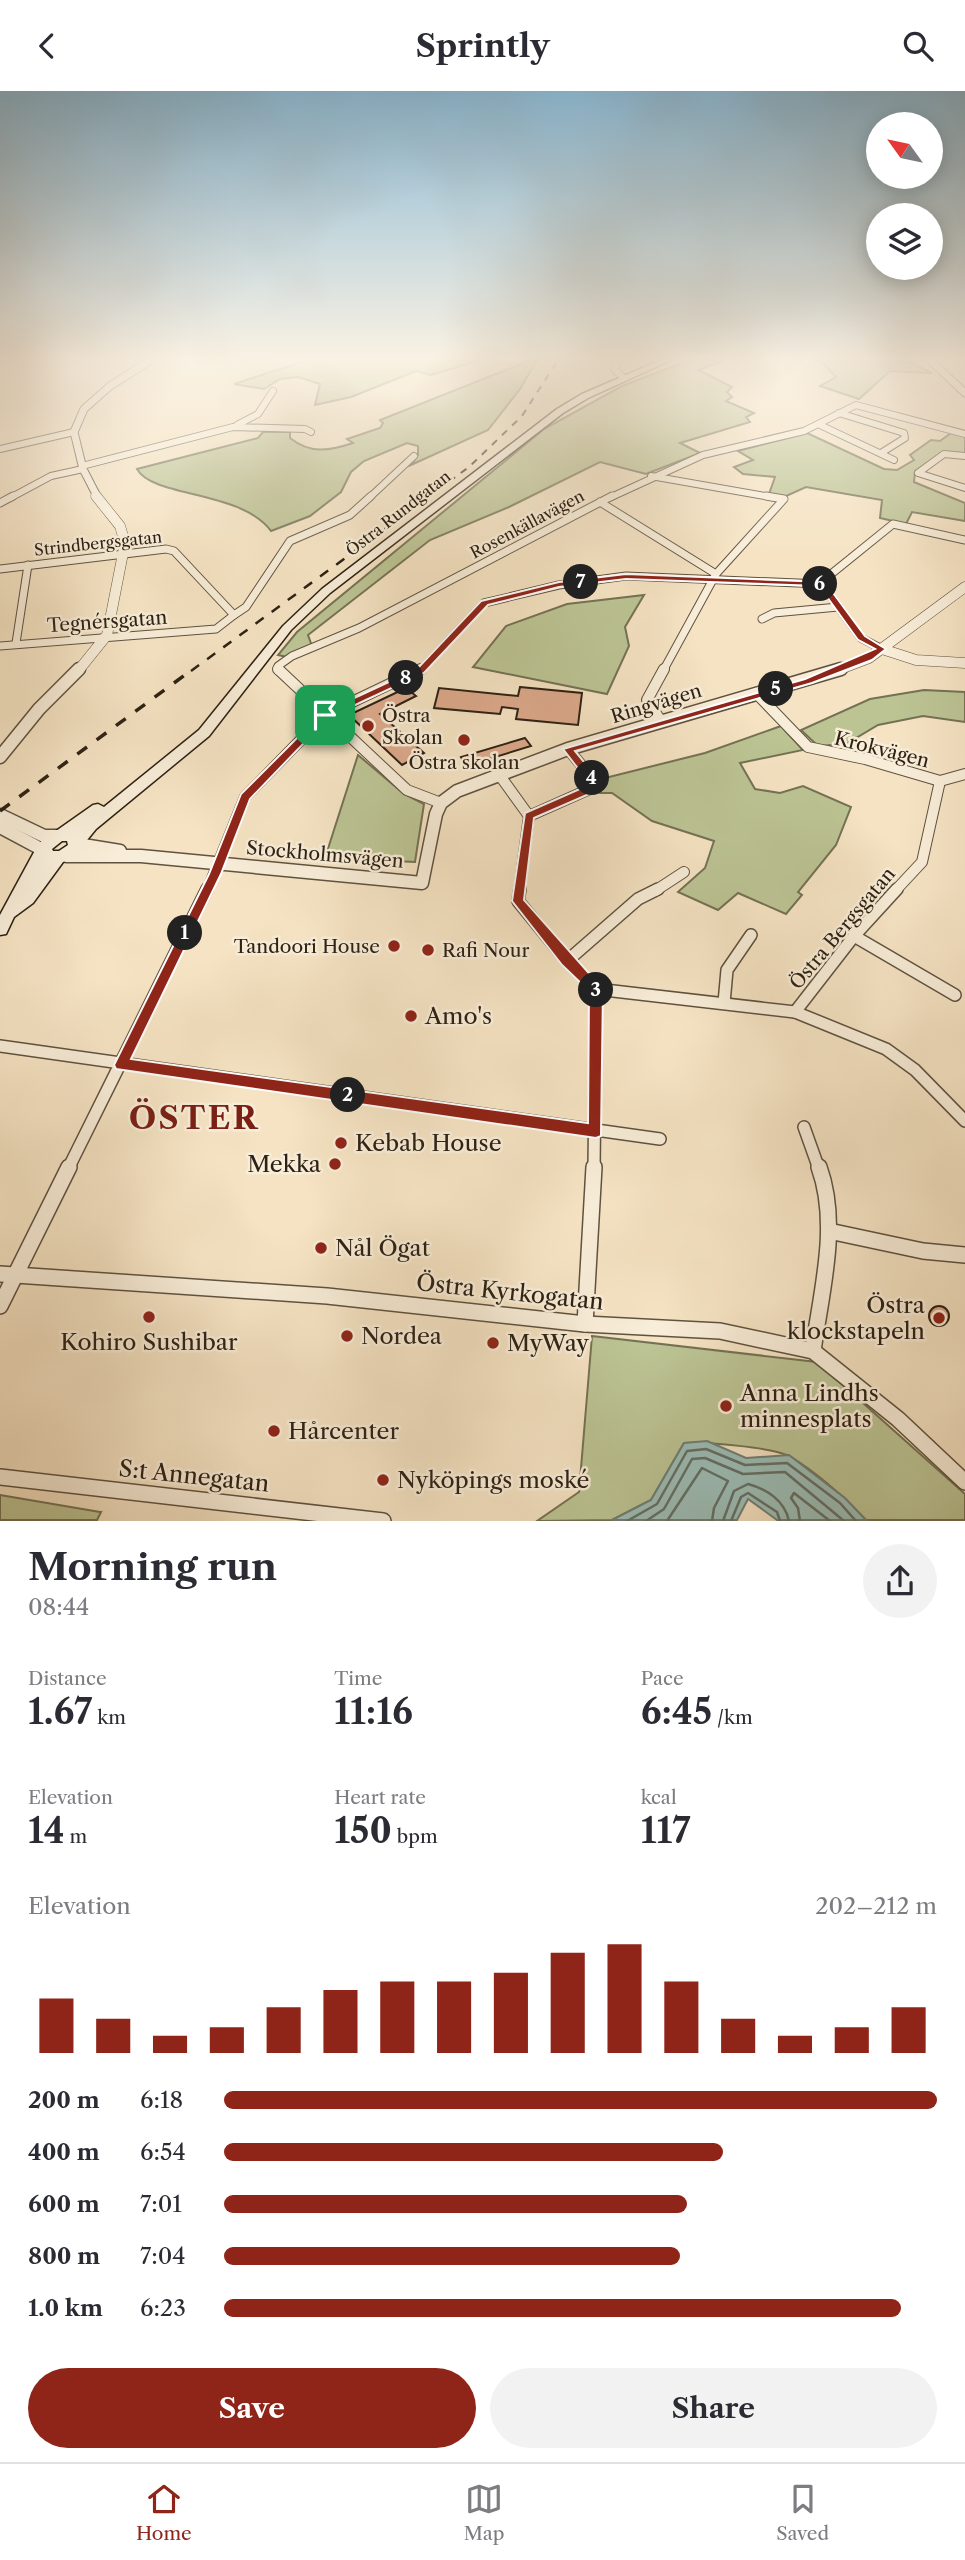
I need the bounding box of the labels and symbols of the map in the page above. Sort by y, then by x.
north arrow [866,112,943,189]
street label: Östra Rundgatan [342,466,454,560]
street label: Rosenkällavägen [467,486,587,562]
street label: Strindbergsgatan [33,526,163,560]
pin: 7 [564,565,598,599]
pin: 6 [802,567,838,601]
street label: Tegnérsgatan [46,606,168,637]
pin: 8 [388,661,424,695]
pin: 5 [758,671,794,707]
street label: Ringvägen [608,679,704,728]
pin [295,685,355,745]
place label: Östra Skolan [382,704,443,749]
marker: Östra Skolan [360,718,376,734]
street label: Krokvägen [832,727,932,772]
marker: Östra skolan [456,732,472,748]
place label: Östra skolan [408,751,520,774]
pin: 4 [574,761,610,795]
street label: Stockholmsvägen [245,836,405,873]
street label: Östra Bergsgatan [785,863,900,994]
pin: 1 [168,915,202,951]
place label: Tandoori House [234,935,380,958]
marker: Tandoori House [386,938,402,954]
place label: Rafi Nour [442,939,530,962]
marker: Rafi Nour [420,942,436,958]
pin: 3 [578,972,614,1007]
place label: Amo's [424,1002,492,1030]
marker: Amo's [403,1008,419,1024]
pin: 2 [330,1077,366,1112]
district label: ÖSTER [129,1098,259,1137]
place label: Kebab House [355,1129,502,1157]
marker: Kebab House [333,1135,349,1151]
place label: Mekka [247,1150,322,1178]
marker: Mekka [327,1156,343,1172]
place label: Nål Ögat [335,1234,430,1262]
marker: Nål Ögat [313,1240,329,1256]
street label: Östra Kyrkogatan [415,1268,605,1316]
place label: Östra klockstapeln [787,1291,926,1345]
marker: Kohiro Sushibar [141,1309,157,1325]
marker: Östra klockstapeln [931,1310,947,1326]
place label: Nordea [361,1322,443,1350]
place label: Kohiro Sushibar [60,1328,238,1356]
marker: Nordea [339,1328,355,1344]
place label: MyWay [507,1329,589,1357]
marker: MyWay [485,1335,501,1351]
place label: Anna Lindhs minnesplats [739,1379,879,1433]
marker: Anna Lindhs minnesplats [718,1398,734,1414]
place label: Hårcenter [288,1417,399,1445]
marker: Hårcenter [266,1423,282,1439]
street label: S:t Annegatan [117,1454,271,1498]
place label: Nyköpings moské [397,1466,589,1494]
marker: Nyköpings moské [375,1472,391,1488]

